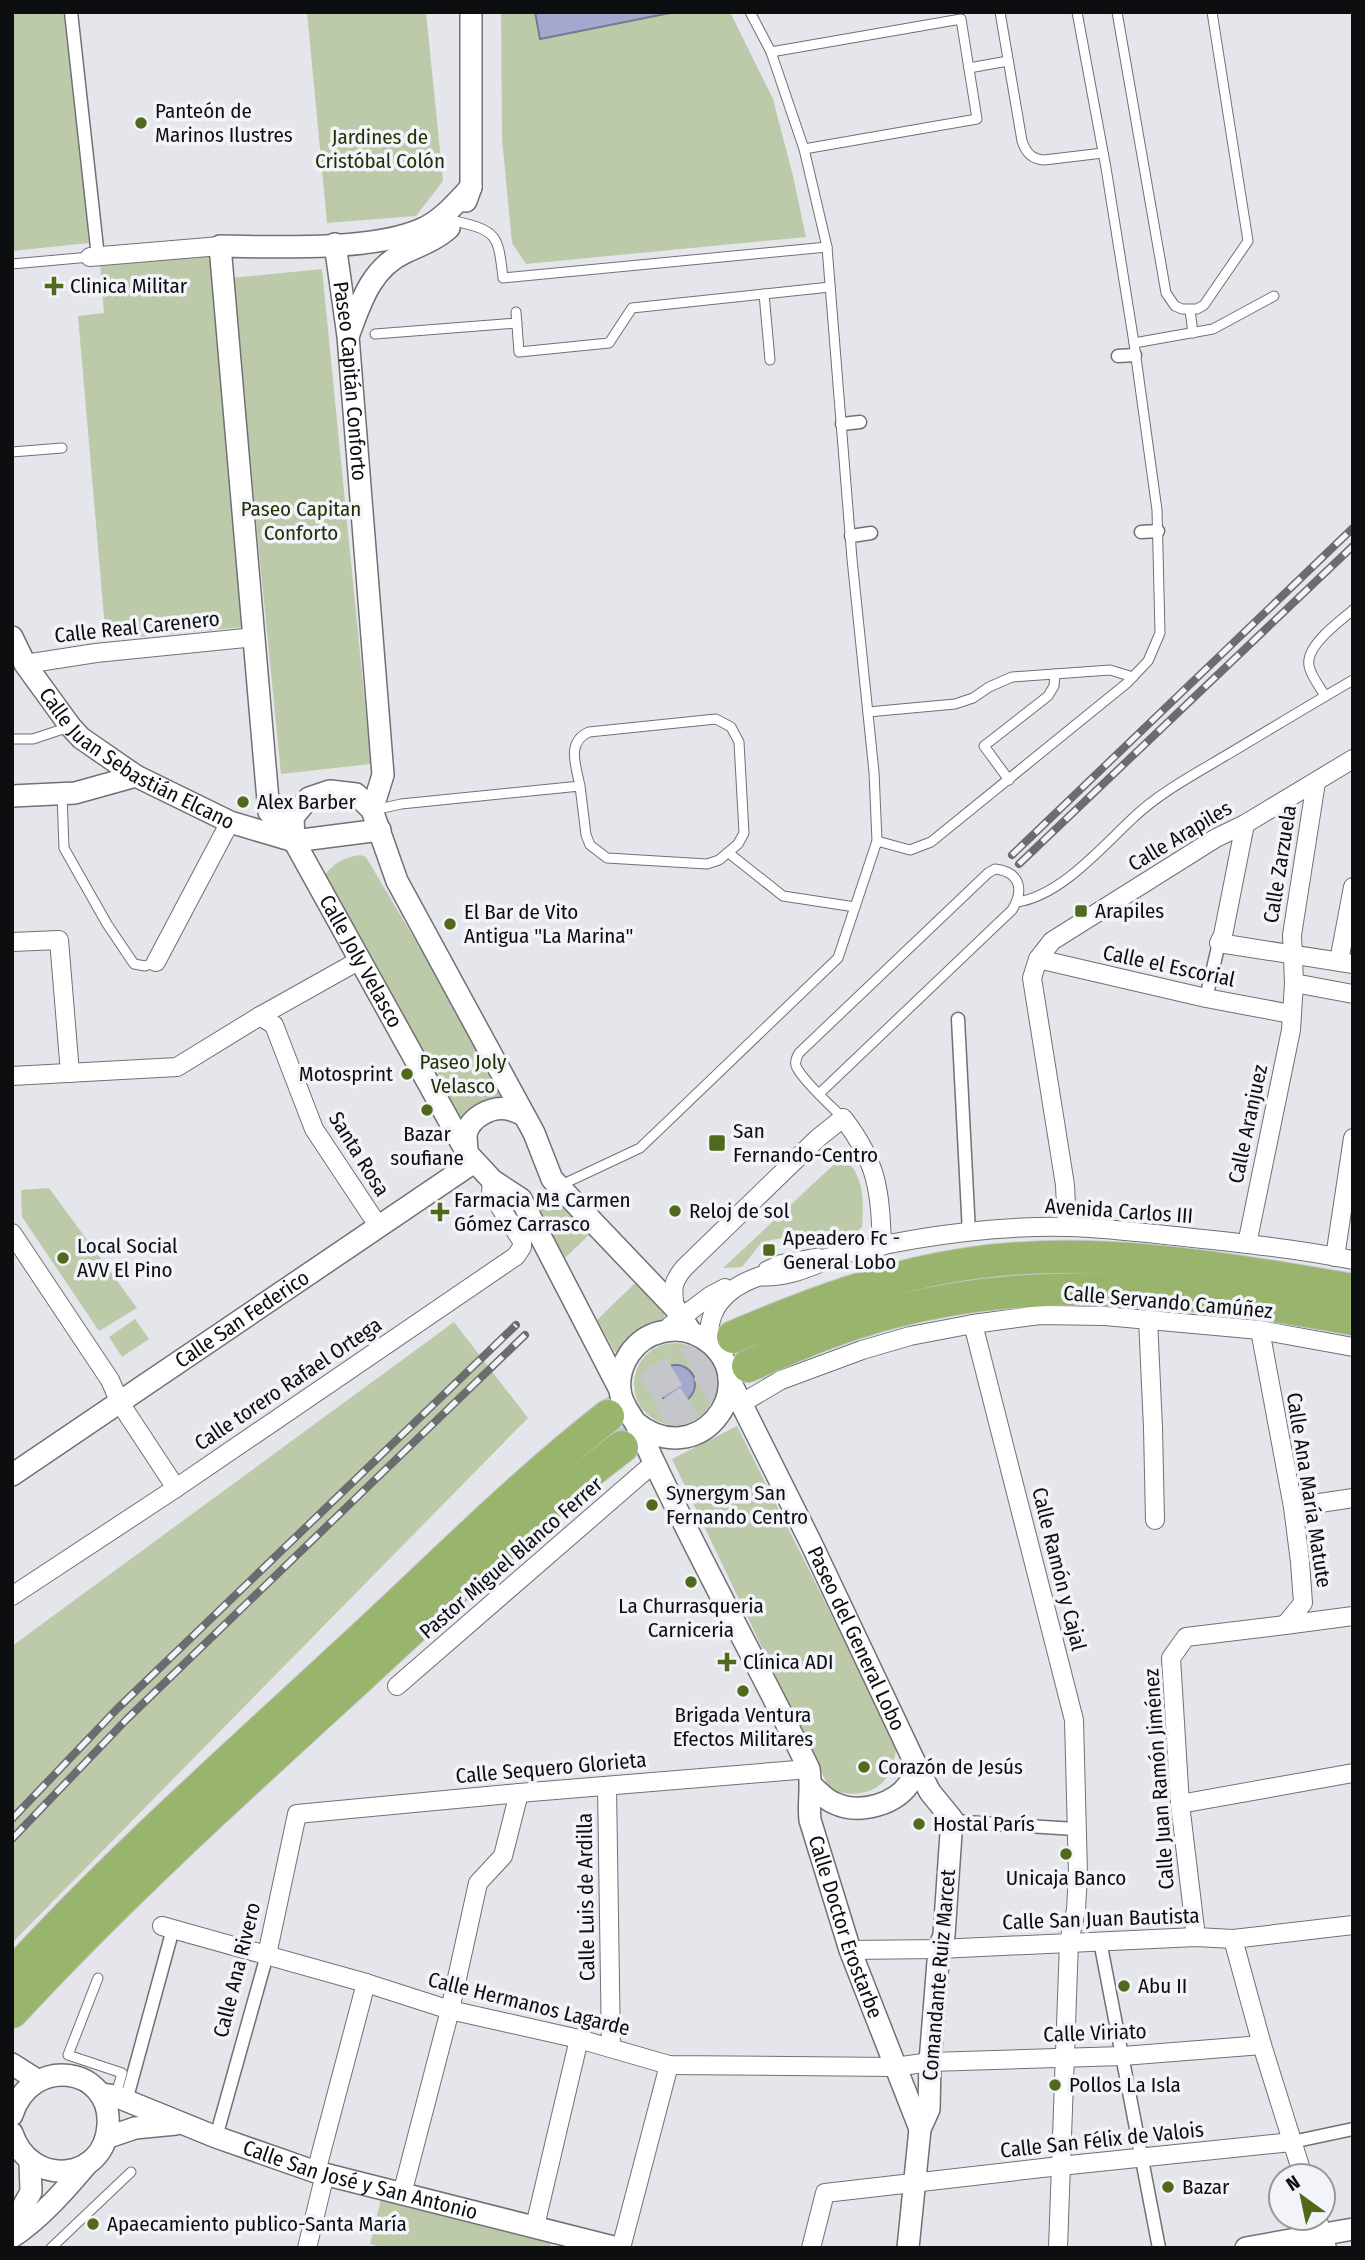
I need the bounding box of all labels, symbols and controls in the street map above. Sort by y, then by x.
place label: Panteón de Marinos Ilustres [155,98,293,148]
marker: Panteón de Marinos Ilustres [133,115,149,131]
park label: Jardines de Cristóbal Colón [315,124,445,174]
place label: Clinica Militar [70,273,188,299]
marker: Clinica Militar [44,276,64,296]
street label: Paseo Capitán Conforto [327,280,373,482]
park label: Paseo Capitan Conforto [241,496,361,546]
street label: Calle Real Carenero [53,605,221,649]
street label: Calle Juan Sebastián Elcano [33,682,239,835]
place label: Alex Barber [257,789,356,815]
marker: Alex Barber [235,794,251,810]
street label: Calle Arapiles [1124,795,1236,877]
street label: Calle Zarzuela [1258,803,1302,925]
street label: Calle Joly Velasco [313,890,408,1032]
place label: Arapiles [1095,898,1164,924]
place label: El Bar de Vito Antigua "La Marina" [464,899,633,949]
marker: Arapiles [1073,903,1089,919]
marker: El Bar de Vito Antigua "La Marina" [442,916,458,932]
street label: Calle el Escorial [1101,939,1238,993]
park label: Paseo Joly Velasco [420,1049,507,1099]
place label: Motosprint [299,1061,393,1087]
street label: Calle Aranjuez [1223,1062,1273,1186]
marker: Motosprint [399,1066,415,1082]
marker: Bazar soufiane [419,1102,435,1118]
street label: Santa Rosa [323,1107,395,1201]
place label: San Fernando-Centro [733,1118,878,1168]
place label: Bazar soufiane [390,1121,464,1171]
marker: San Fernando-Centro [707,1133,727,1153]
place label: Farmacia Mª Carmen Gómez Carrasco [454,1187,631,1237]
street label: Avenida Carlos III [1044,1193,1194,1229]
place label: Reloj de sol [689,1198,790,1224]
marker: Reloj de sol [667,1203,683,1219]
marker: Farmacia Mª Carmen Gómez Carrasco [432,1204,448,1220]
place label: Apeadero Fc - General Lobo [783,1225,900,1275]
place label: Local Social AVV El Pino [77,1233,178,1283]
marker: Apeadero Fc - General Lobo [761,1242,777,1258]
marker: Local Social AVV El Pino [55,1250,71,1266]
street label: Calle San Federico [170,1264,314,1374]
street label: Calle Servando Camúñez [1062,1280,1274,1324]
street label: Calle torero Rafael Ortega [189,1312,387,1456]
street label: Calle Ana María Matute [1281,1391,1337,1589]
street label: Pastor Miguel Blanco Ferrer [414,1471,608,1645]
place label: Synergym San Fernando Centro [666,1480,808,1530]
street label: Calle Ramón y Cajal [1026,1485,1092,1654]
marker: Synergym San Fernando Centro [644,1497,660,1513]
street label: Paseo del General Lobo [801,1542,911,1735]
marker: La Churrasqueria Carniceria [683,1574,699,1590]
place label: La Churrasqueria Carniceria [618,1593,764,1643]
place label: Clínica ADI [743,1649,833,1675]
marker: Clínica ADI [717,1652,737,1672]
street label: Calle Juan Ramón Jiménez [1138,1668,1180,1890]
marker: Brigada Ventura Efectos Militares [735,1683,751,1699]
place label: Brigada Ventura Efectos Militares [673,1702,813,1752]
street label: Calle Sequero Glorieta [454,1747,648,1789]
place label: Corazón de Jesús [878,1754,1023,1780]
marker: Corazón de Jesús [856,1759,872,1775]
place label: Hostal París [933,1811,1035,1837]
street label: Calle Luis de Ardilla [572,1813,600,1981]
marker: Hostal París [911,1816,927,1832]
street label: Calle Doctor Erostarbe [803,1832,888,2022]
marker: Unicaja Banco [1058,1846,1074,1862]
place label: Unicaja Banco [1006,1865,1126,1891]
street label: Comandante Ruiz Marcet [917,1868,961,2082]
street label: Calle Ana Rivero [208,1900,266,2040]
street label: Calle San Juan Bautista [1002,1903,1200,1935]
street label: Calle Hermanos Lagarde [425,1966,633,2042]
place label: Abu II [1138,1973,1187,1999]
marker: Abu II [1116,1978,1132,1994]
street label: Calle Viriato [1043,2018,1147,2048]
place label: Pollos La Isla [1069,2072,1181,2098]
marker: Pollos La Isla [1047,2077,1063,2093]
street label: Calle San Félix de Valois [999,2116,1205,2164]
street label: Calle San José y San Antonio [239,2134,480,2225]
north arrow [1267,2162,1337,2232]
text: N [1282,2170,1304,2196]
place label: Bazar [1182,2174,1230,2200]
marker: Bazar [1160,2179,1176,2195]
place label: Apaecamiento publico-Santa María [107,2211,407,2237]
marker: Apaecamiento publico-Santa María [85,2216,101,2232]

